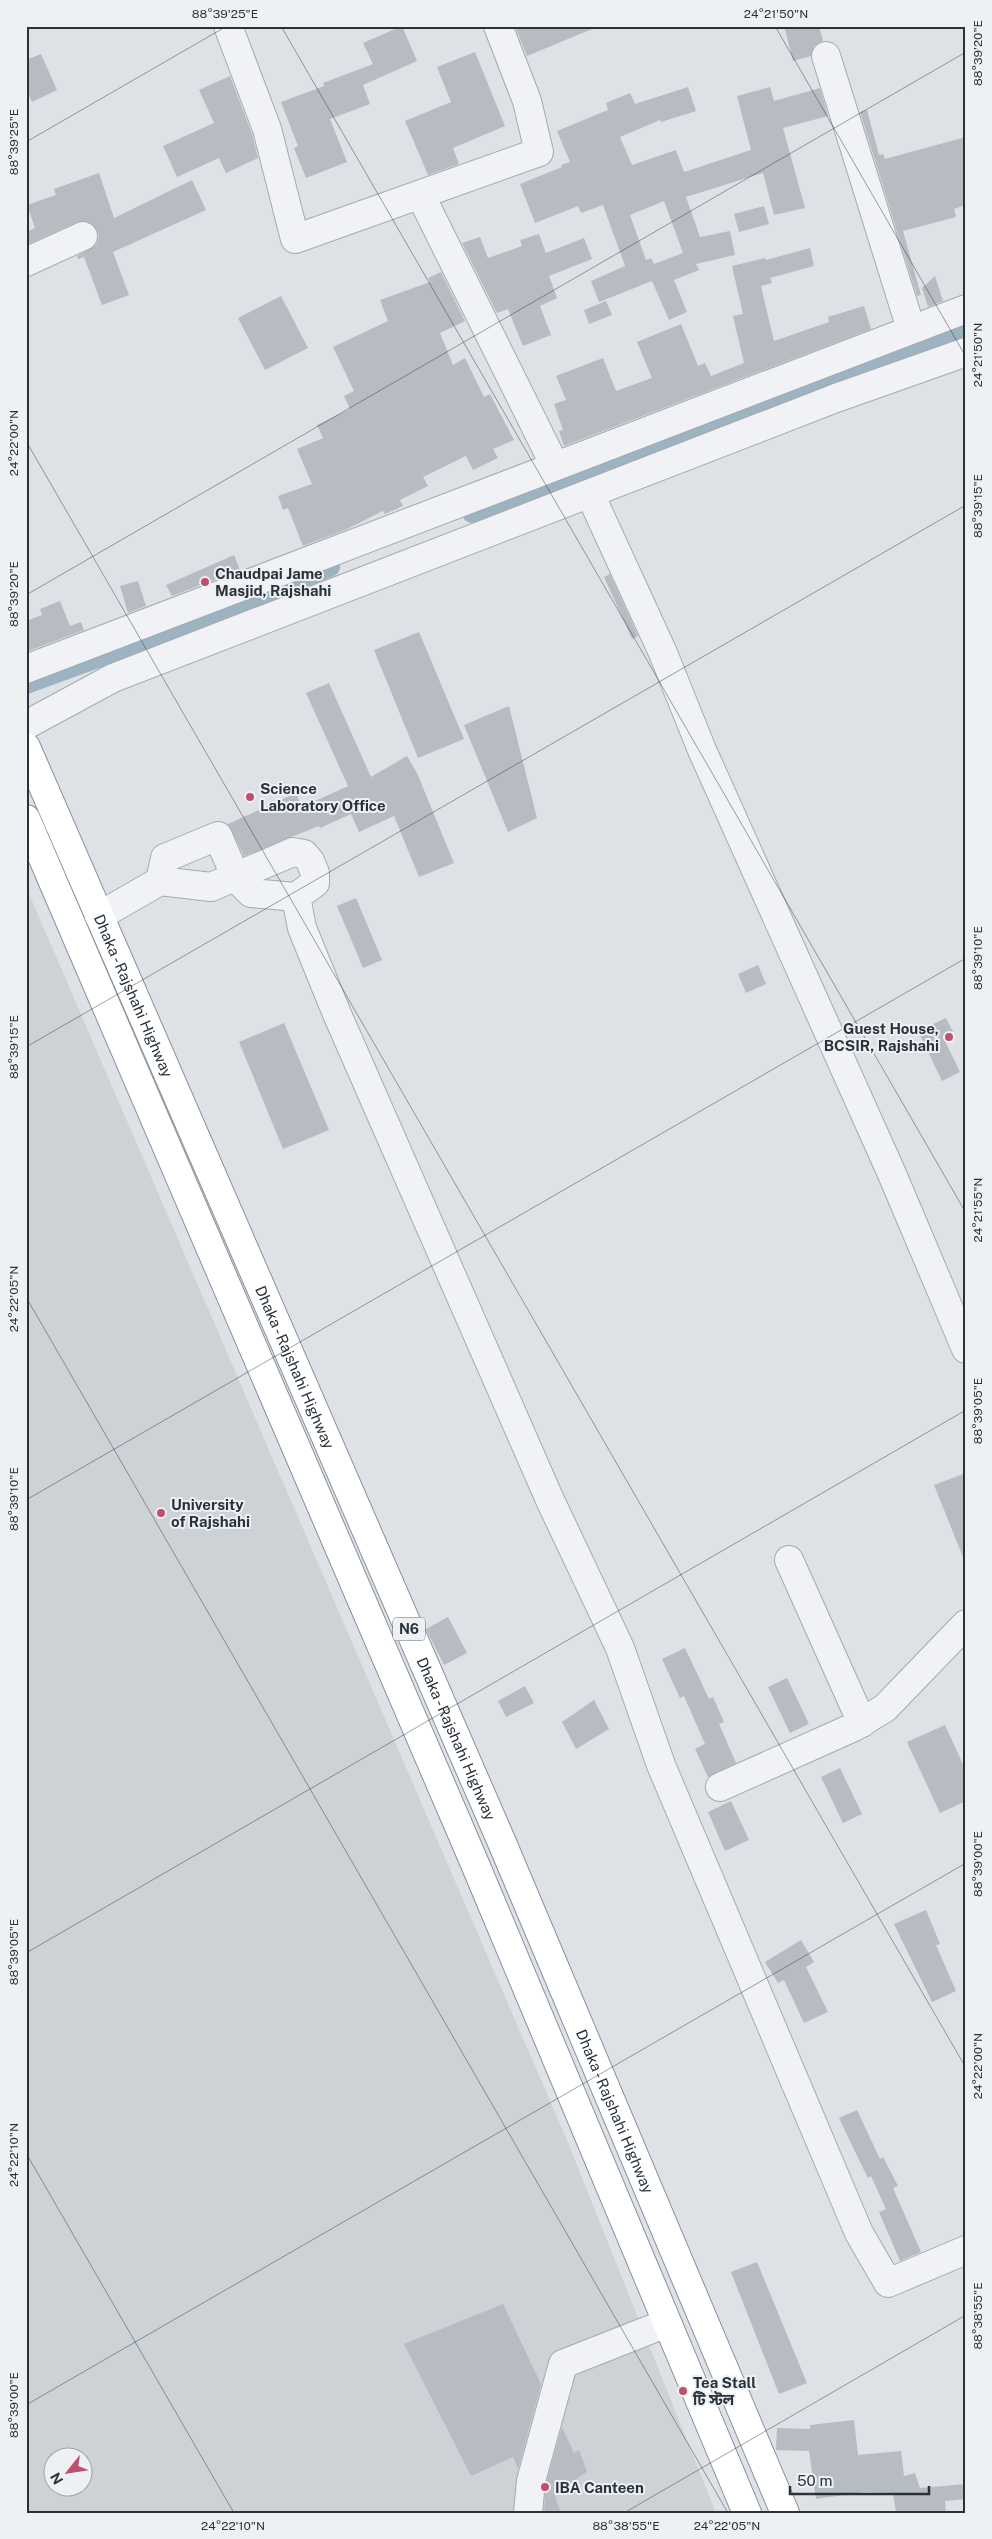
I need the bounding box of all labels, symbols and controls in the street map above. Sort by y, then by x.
text: 88°39'25"E [192,7,258,21]
text: 24°21'50"N [744,7,808,21]
text: 88°39'20"E [971,20,985,86]
text: 88°39'25"E [7,109,21,175]
text: 24°21'50"N [971,323,985,387]
text: 24°22'00"N [7,410,21,476]
text: 88°39'15"E [971,474,985,538]
text: 88°39'20"E [7,561,21,627]
place label: Chaudpai Jame Masjid, Rajshahi [215,565,331,599]
marker: Chaudpai Jame Masjid, Rajshahi [199,576,211,588]
place label: Science Laboratory Office [260,780,386,814]
marker: Science Laboratory Office [244,791,256,803]
street label: Dhaka - Rajshahi Highway [91,911,177,1080]
text: 88°39'10"E [971,926,985,990]
text: 88°39'15"E [7,1015,21,1079]
place label: Guest House, BCSIR, Rajshahi [824,1020,939,1054]
marker: Guest House, BCSIR, Rajshahi [943,1031,955,1043]
text: 24°21'55"N [971,1178,985,1242]
text: 24°22'05"N [7,1266,21,1332]
street label: Dhaka - Rajshahi Highway [252,1283,338,1451]
text: 88°39'05"E [971,1378,985,1444]
text: 88°39'10"E [7,1467,21,1531]
place label: University of Rajshahi [171,1496,250,1530]
marker: University of Rajshahi [155,1507,167,1519]
road number: N6 [393,1618,425,1640]
street label: Dhaka - Rajshahi Highway [414,1654,500,1823]
text: 88°39'00"E [971,1831,985,1897]
text: 88°39'05"E [7,1919,21,1985]
street label: Dhaka - Rajshahi Highway [573,2027,657,2196]
text: 24°22'00"N [971,2033,985,2099]
text: 24°22'10"N [7,2123,21,2187]
text: 88°38'55"E [971,2282,985,2350]
text: 88°39'00"E [7,2372,21,2438]
place label: Tea Stall টি স্টল [692,2374,756,2408]
marker: Tea Stall টি স্টল [677,2385,689,2397]
north arrow [42,2446,92,2496]
scale bar [790,2464,928,2496]
text: N [47,2470,66,2487]
text: 50 m [797,2472,832,2489]
place label: IBA Canteen [555,2479,644,2496]
marker: IBA Canteen [539,2481,551,2493]
text: 24°22'10"N [201,2519,265,2533]
text: 88°38'55"E [592,2519,660,2533]
text: 24°22'05"N [694,2519,760,2533]

